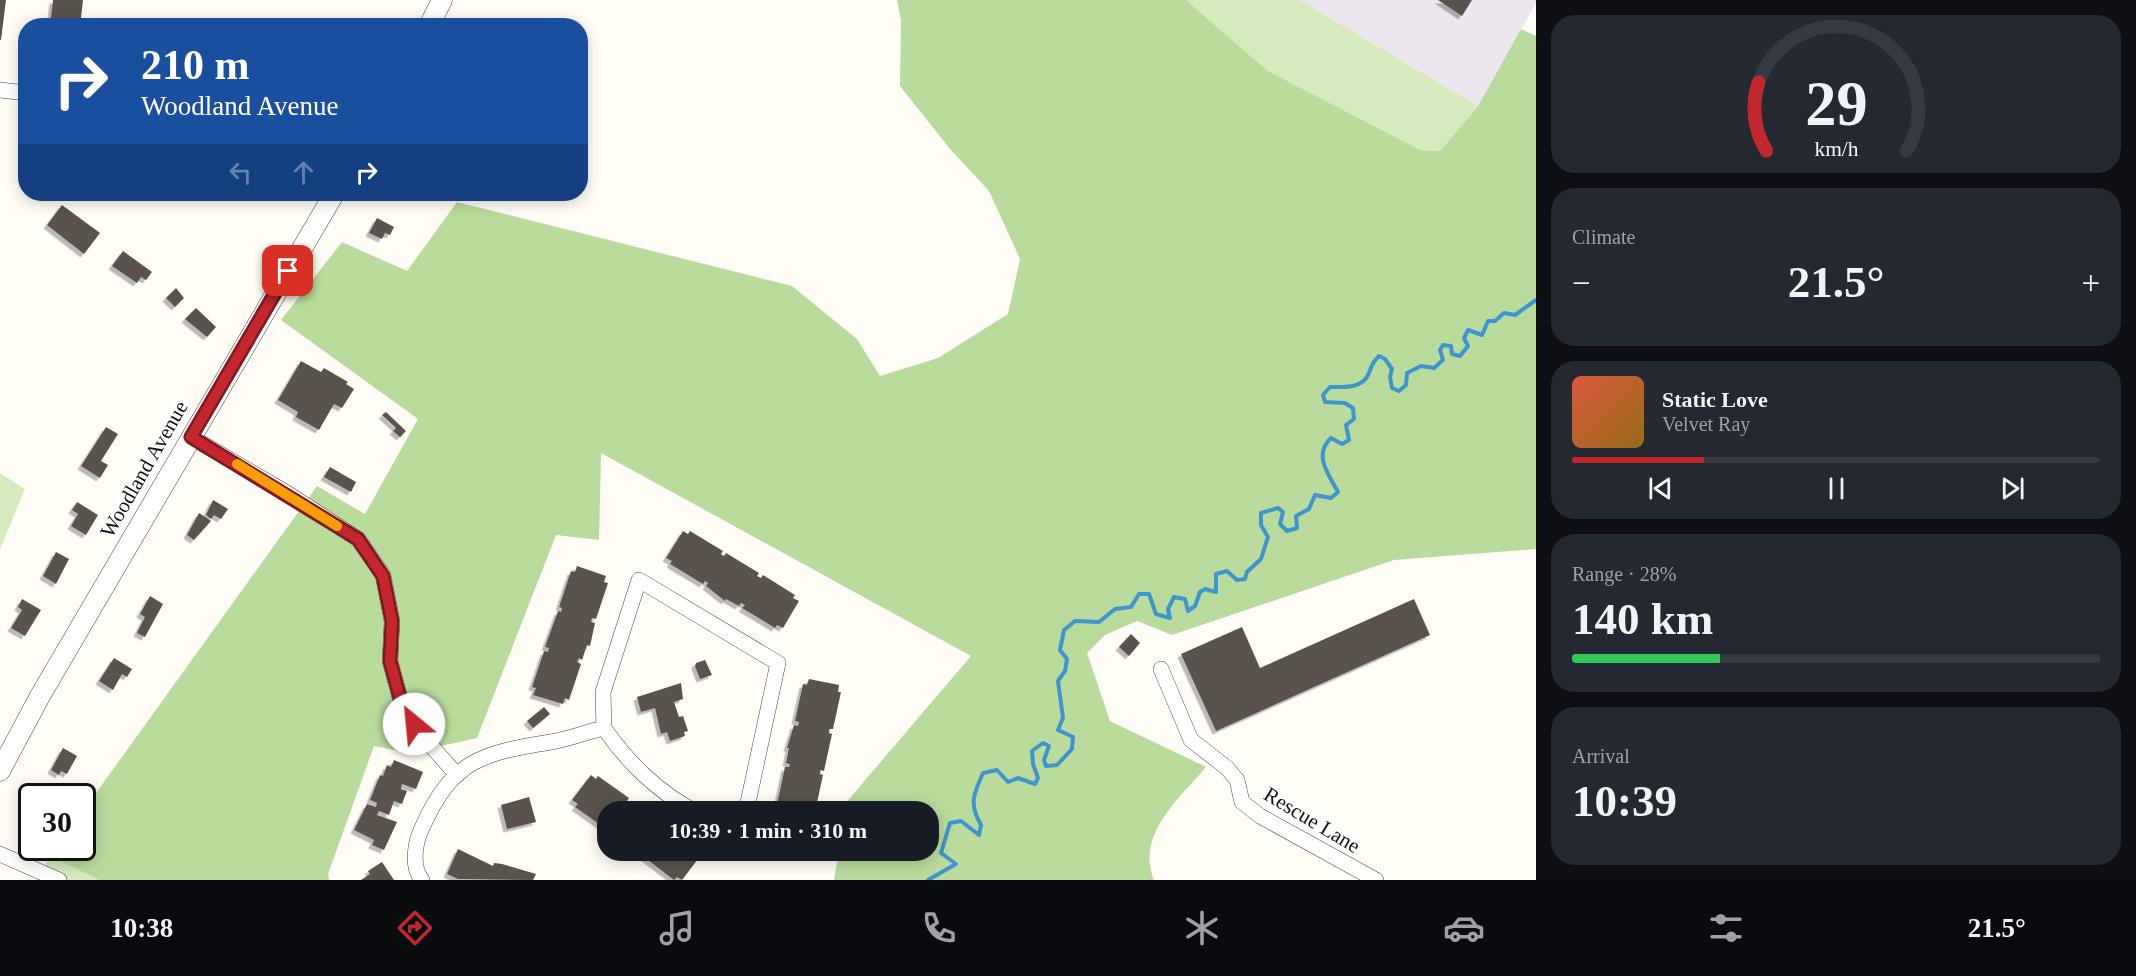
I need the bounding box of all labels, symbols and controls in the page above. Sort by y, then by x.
icon: right [42,42,120,120]
text: 210 m [141,42,250,88]
text: 29 [1805,69,1867,138]
text: Woodland Avenue [141,91,339,121]
text: km/h [1814,137,1858,161]
icon: left [224,156,257,189]
icon: ahead [287,156,320,189]
icon: right [350,156,383,189]
text: Climate [1572,226,1635,248]
pin [262,245,313,296]
icon: arrive [271,254,304,287]
text: 21.5° [1788,257,1884,307]
text: − [1572,265,1591,301]
text: + [2081,265,2100,301]
text: Static Love [1662,387,1768,412]
street label: Woodland Avenue [95,396,193,542]
text: Velvet Ray [1662,413,1750,435]
icon: previous [1644,472,1677,505]
icon: pause [1820,472,1853,505]
icon: next [1996,472,2029,505]
text: Range · 28% [1572,563,1676,585]
text: 140 km [1572,594,1713,644]
position arrow [382,692,446,756]
text: Arrival [1572,745,1630,767]
text: 10:39 [1572,776,1677,826]
street label: Rescue Lane [1260,782,1364,858]
speed limit sign: 30 [18,783,96,861]
text: 10:39 · 1 min · 310 m [669,818,867,843]
icon: directions [394,907,436,949]
icon: music [656,907,698,949]
icon: phone [918,907,960,949]
icon: climate [1181,907,1223,949]
icon: car [1443,907,1485,949]
icon: filters [1705,907,1747,949]
text: 10:38 [110,913,173,943]
text: 21.5° [1968,913,2026,943]

